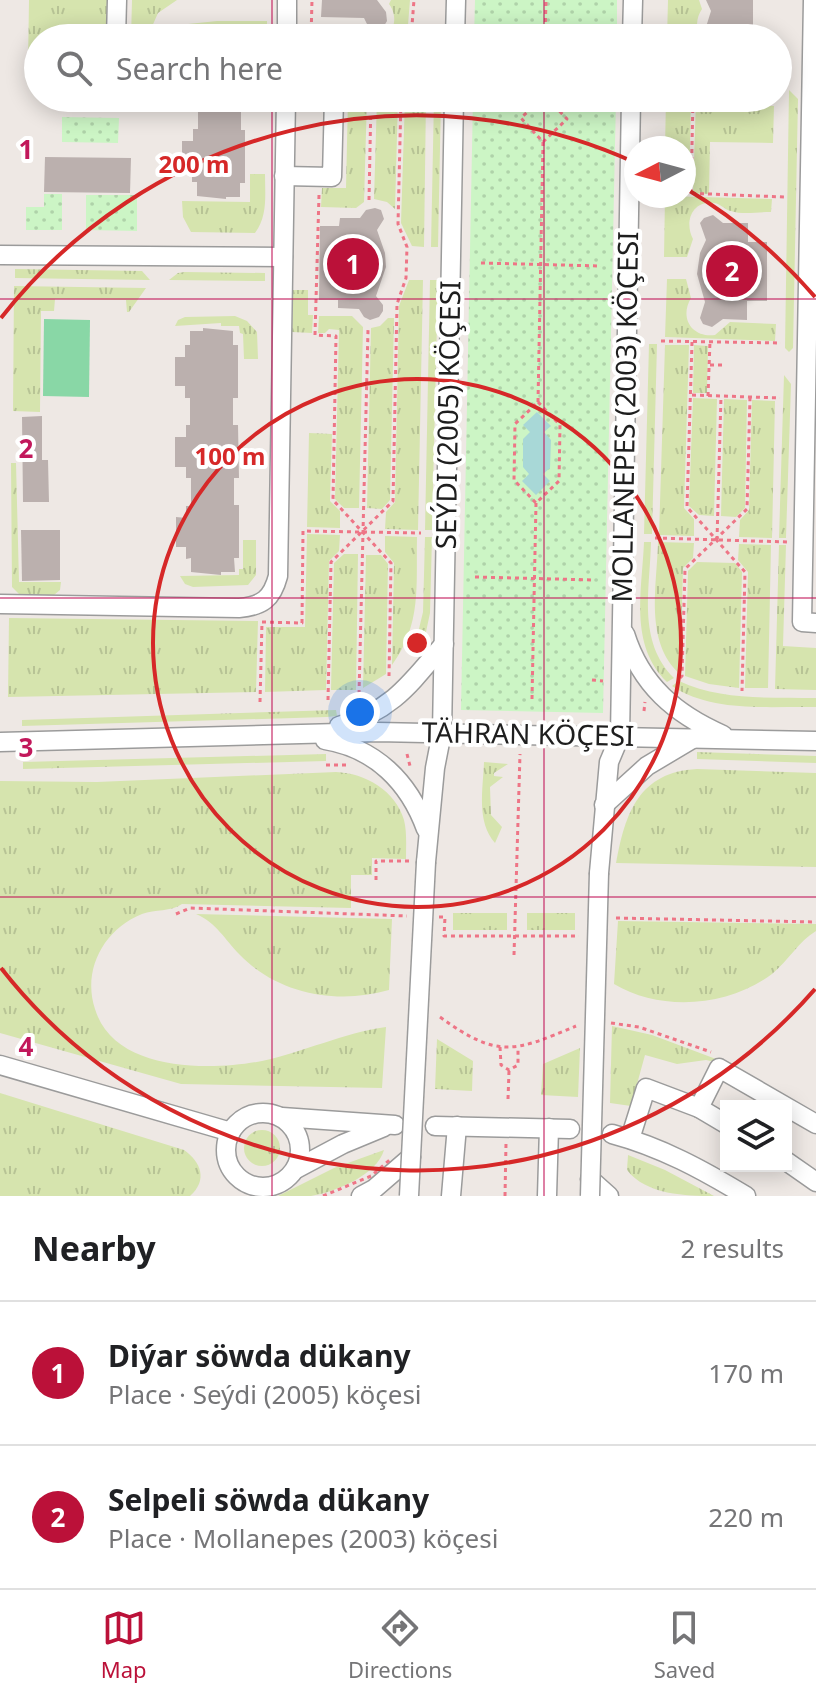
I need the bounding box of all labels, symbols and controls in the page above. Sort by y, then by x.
search box [24,24,792,112]
icon: search [52,46,96,90]
text: Search here [116,48,283,89]
text: 1 [19,131,33,167]
north arrow [624,136,696,208]
text: 200 m [159,147,229,180]
street label: MOLLANEPES (2003) KÖÇESI [602,231,646,603]
pin: 1 [327,234,379,294]
pin: 2 [706,241,758,301]
street label: SEÝDI (2005) KÖÇESI [426,280,468,550]
text: 2 [19,430,34,466]
text: 100 m [195,439,265,472]
centre of rings [403,629,431,657]
your location [340,692,380,732]
street label: TÄHRAN KÖÇESI [421,712,635,754]
text: 3 [19,729,33,765]
text: 4 [19,1028,34,1064]
map controls [720,1100,792,1172]
button: layers [720,1100,792,1172]
text: Nearby [32,1225,156,1271]
text: 2 results [680,1230,784,1266]
text: Diýar söwda dükany [108,1335,411,1376]
text: 1 [51,1355,65,1391]
text: 170 m [708,1355,784,1391]
text: Place · Seýdi (2005) köçesi [108,1376,422,1412]
text: Selpeli söwda dükany [108,1479,429,1520]
text: 2 [51,1499,65,1535]
text: 220 m [708,1499,784,1535]
text: Place · Mollanepes (2003) köçesi [108,1520,498,1556]
tab: Map [101,1606,147,1684]
tab: Directions [348,1606,452,1684]
tab: Saved [654,1606,715,1684]

